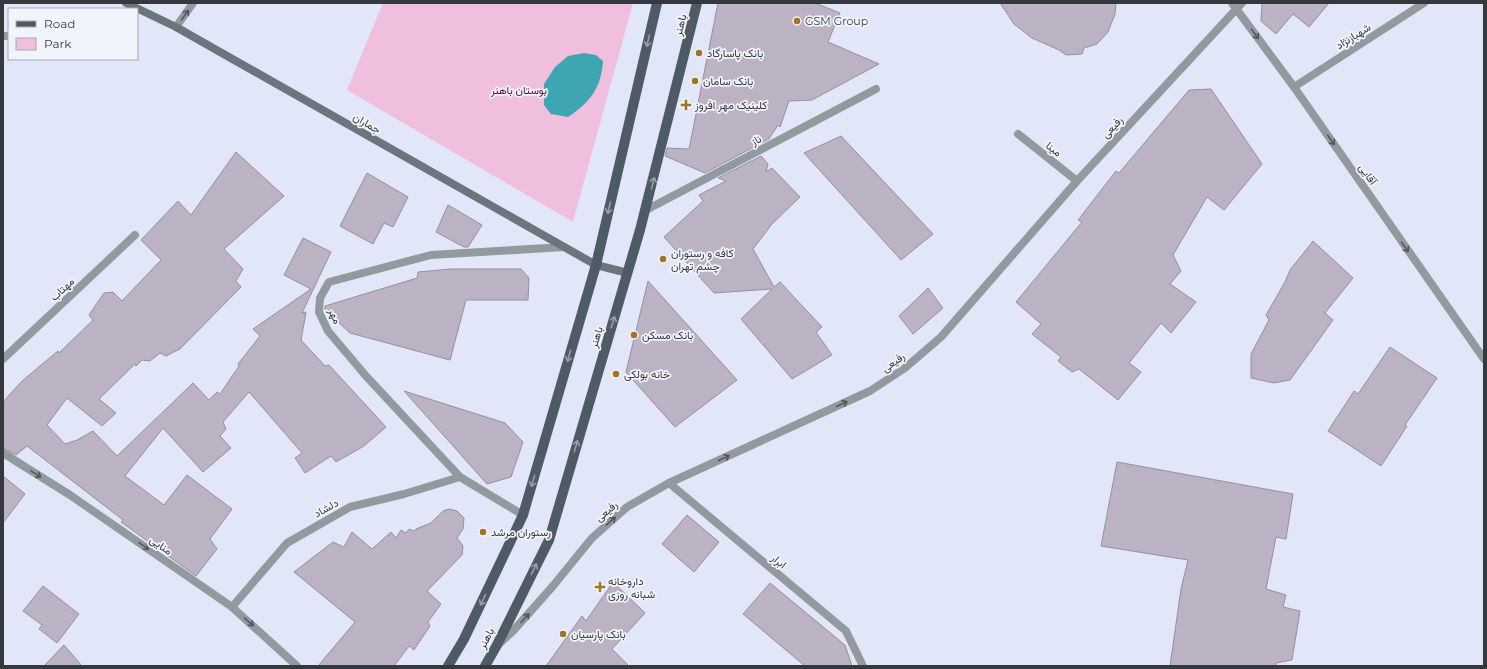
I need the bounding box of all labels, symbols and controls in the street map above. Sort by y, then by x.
legend [8,8,138,60]
one-way arrow [181,10,189,21]
street label: باهنر [670,13,689,38]
place label: GSM Group [805,14,868,28]
text: Road [44,16,75,31]
marker: GSM Group [792,16,802,26]
street label: شهبازنژاد [1333,20,1373,52]
one-way arrow [1251,29,1259,40]
one-way arrow [644,34,652,47]
text: Park [44,36,72,51]
place label: بانک پاسارگاد [707,46,763,61]
marker: بانک پاسارگاد [694,48,704,58]
place label: بانک سامان [703,74,753,88]
marker: بانک سامان [690,76,700,86]
park label: بوستان باهنر [490,83,547,97]
place label: کلینیک مهر افروز [694,98,767,112]
marker: کلینیک مهر افروز [680,99,692,111]
street label: جماران [351,110,383,136]
street label: رفیعی [1098,113,1126,141]
street label: ناز [748,132,764,149]
one-way arrow [1327,134,1335,145]
street label: مینا [1043,138,1065,160]
street label: آقایی [1356,161,1381,189]
one-way arrow [649,177,657,190]
one-way arrow [605,202,612,215]
one-way arrow [1401,241,1409,252]
place label: کافه و رستوران چشم تهران [671,246,734,274]
marker: کافه و رستوران چشم تهران [658,254,668,264]
street label: مهتاب [47,274,77,304]
street label: مهر [325,305,345,326]
one-way arrow [610,315,617,328]
street label: باهنر [586,325,606,350]
place label: بانک مسکن [642,328,693,342]
marker: بانک مسکن [629,330,639,340]
one-way arrow [565,349,572,362]
street label: رفیعی [879,349,908,375]
place label: خانه بولکی [624,367,670,381]
marker: خانه بولکی [611,369,621,379]
one-way arrow [836,400,848,407]
one-way arrow [573,440,580,453]
one-way arrow [718,454,730,461]
one-way arrow [30,470,41,478]
one-way arrow [529,474,536,487]
street label: دلشاد [311,496,341,520]
street label: رفیعی [592,497,620,525]
one-way arrow [606,516,616,526]
place label: رستوران مرشد [491,525,551,539]
marker: رستوران مرشد [478,527,488,537]
street label: منایی [147,532,175,558]
one-way arrow [138,542,149,550]
street label: ابرار [768,550,789,571]
one-way arrow [531,563,538,575]
place label: داروخانه شبانه روزی [608,574,655,601]
marker: داروخانه شبانه روزی [595,582,605,592]
one-way arrow [479,594,486,606]
one-way arrow [520,613,530,623]
one-way arrow [244,618,254,627]
street label: باهنر [474,625,497,652]
place label: بانک پارسیان [571,627,626,642]
marker: بانک پارسیان [558,629,568,639]

